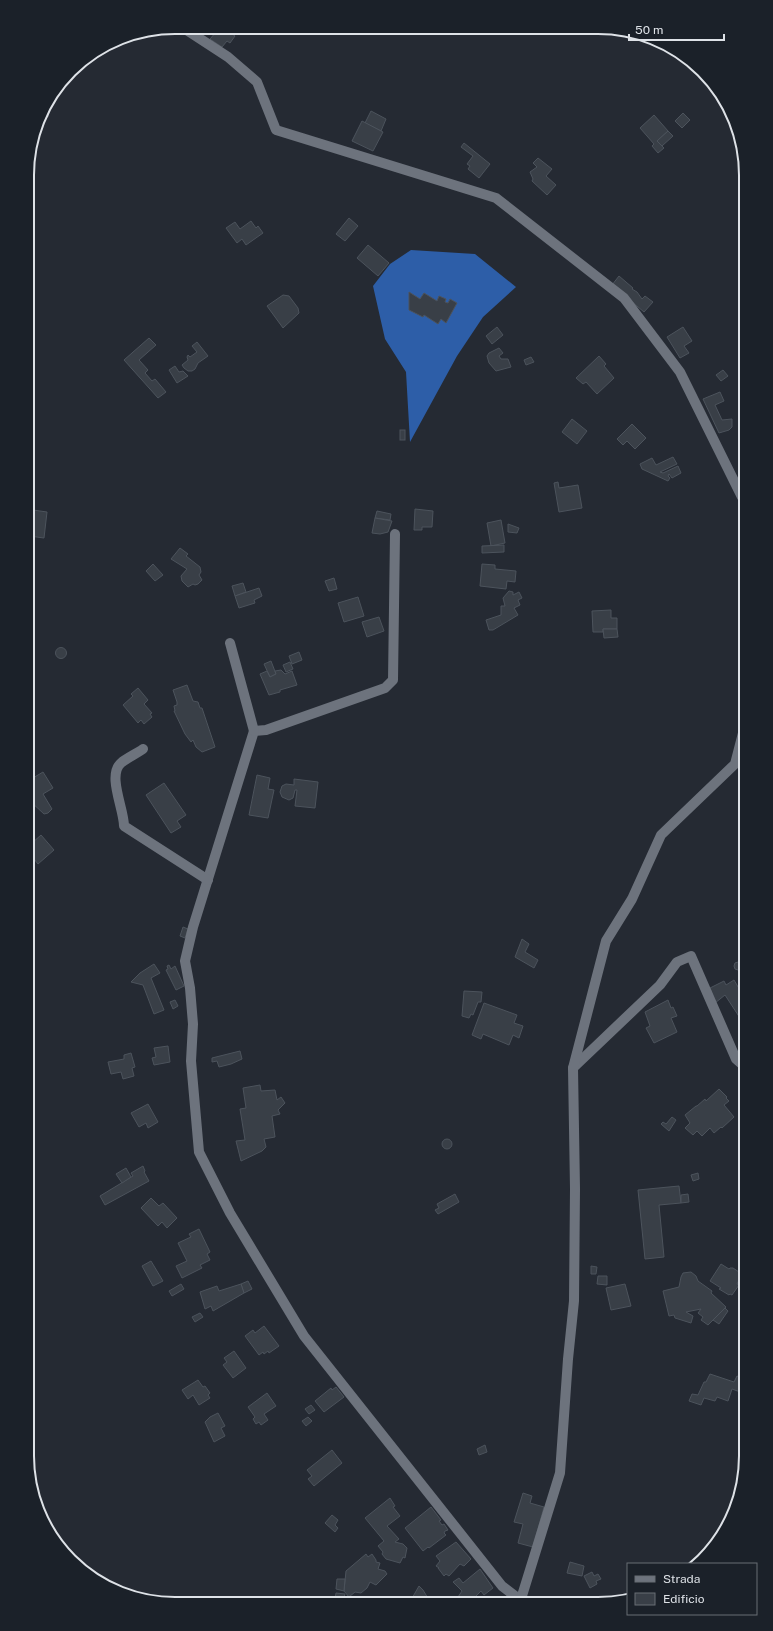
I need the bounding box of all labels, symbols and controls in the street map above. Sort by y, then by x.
scale bar [629,16,724,42]
text: 50 m [635,23,663,37]
legend [627,1563,757,1615]
text: Strada [663,1572,700,1586]
text: Edificio [663,1592,705,1606]

